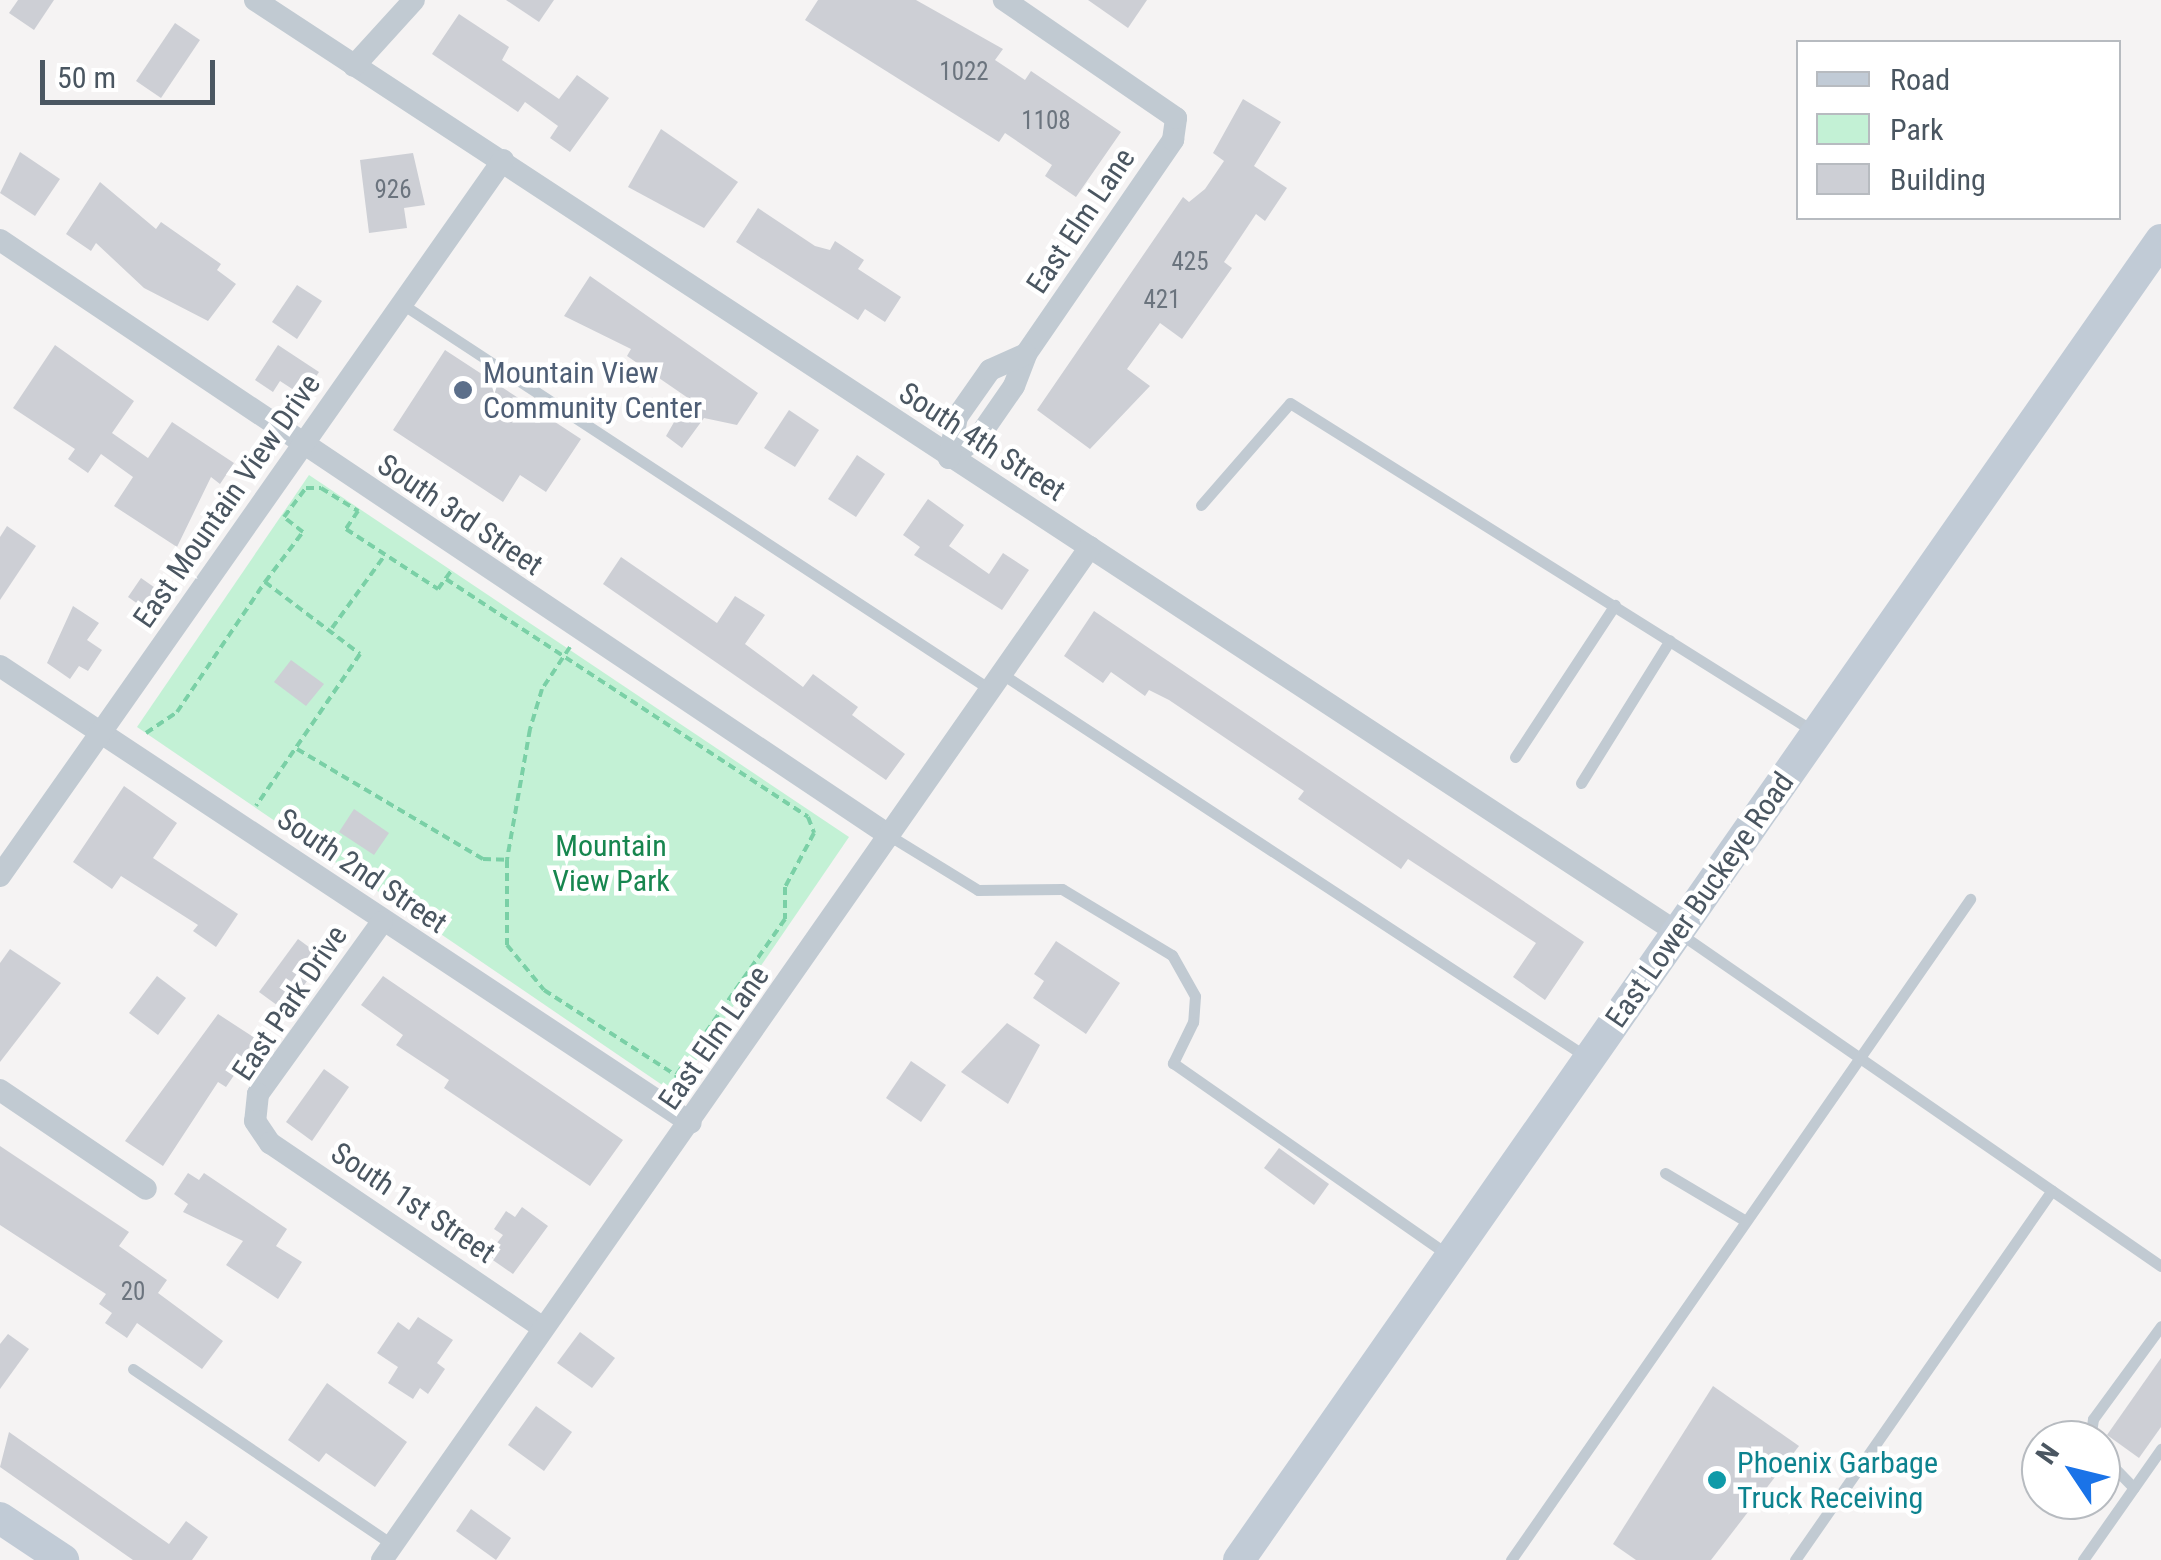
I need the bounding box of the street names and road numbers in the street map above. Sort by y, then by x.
street label: East Elm Lane [1019,142,1143,300]
street label: East Mountain View Drive [126,367,328,635]
street label: South 4th Street [892,375,1072,509]
street label: South 3rd Street [371,447,549,583]
street label: East Lower Buckeye Road [1598,766,1802,1034]
street label: South 2nd Street [270,801,454,941]
street label: East Park Drive [225,919,355,1087]
street label: East Elm Lane [651,959,777,1117]
street label: South 1st Street [324,1135,502,1271]

